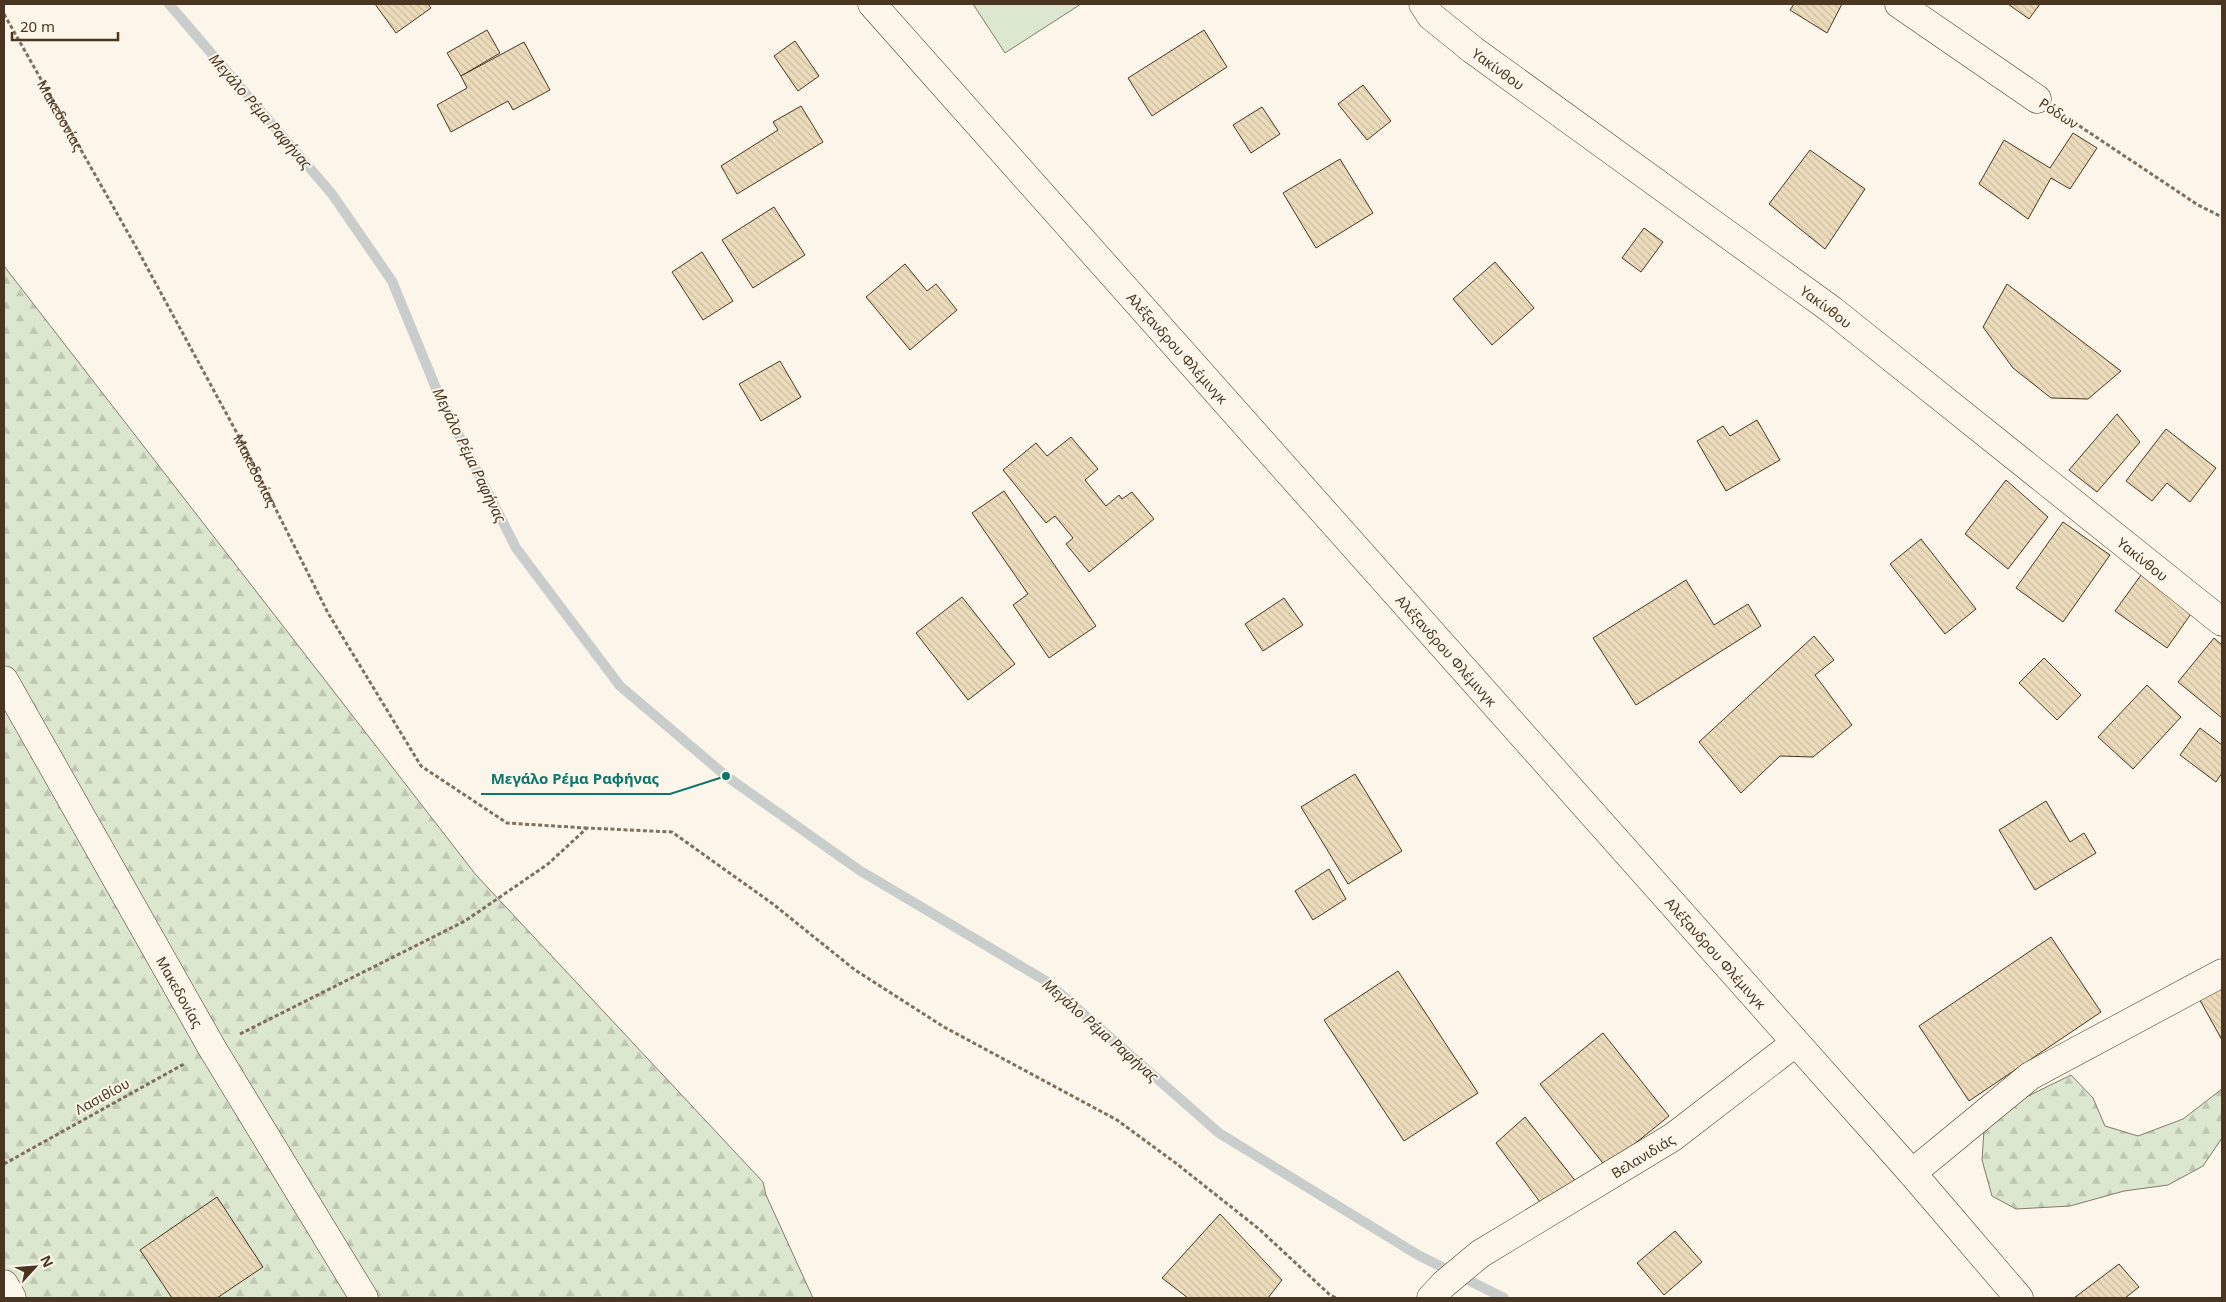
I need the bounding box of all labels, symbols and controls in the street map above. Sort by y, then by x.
scale bar [12,10,119,42]
text: 20 m [20,16,55,36]
street label: Υακίνθου [1469,43,1529,94]
water label: Μεγάλο Ρέμα Ραφήνας [205,49,317,173]
street label: Μακεδονίας [33,76,89,154]
street label: Ρόδων [2036,93,2082,133]
street label: Υακίνθου [1797,281,1856,332]
street label: Αλέξανδρου Φλέμινγκ [1123,288,1233,408]
water label: Μεγάλο Ρέμα Ραφήνας [429,384,511,526]
street label: Μακεδονίας [230,430,282,510]
street label: Υακίνθου [2114,533,2172,585]
street label: Αλέξανδρου Φλέμινγκ [1392,590,1502,710]
callout: Μεγάλο Ρέμα Ραφήνας [481,764,670,794]
text: Μεγάλο Ρέμα Ραφήνας [491,768,660,788]
street label: Αλέξανδρου Φλέμινγκ [1661,893,1771,1013]
street label: Μακεδονίας [152,953,208,1031]
water label: Μεγάλο Ρέμα Ραφήνας [1039,974,1163,1086]
street label: Λασιθίου [71,1073,133,1119]
street label: Βελανιδιάς [1607,1129,1678,1182]
north arrow [10,1242,60,1292]
text: N [36,1252,58,1270]

